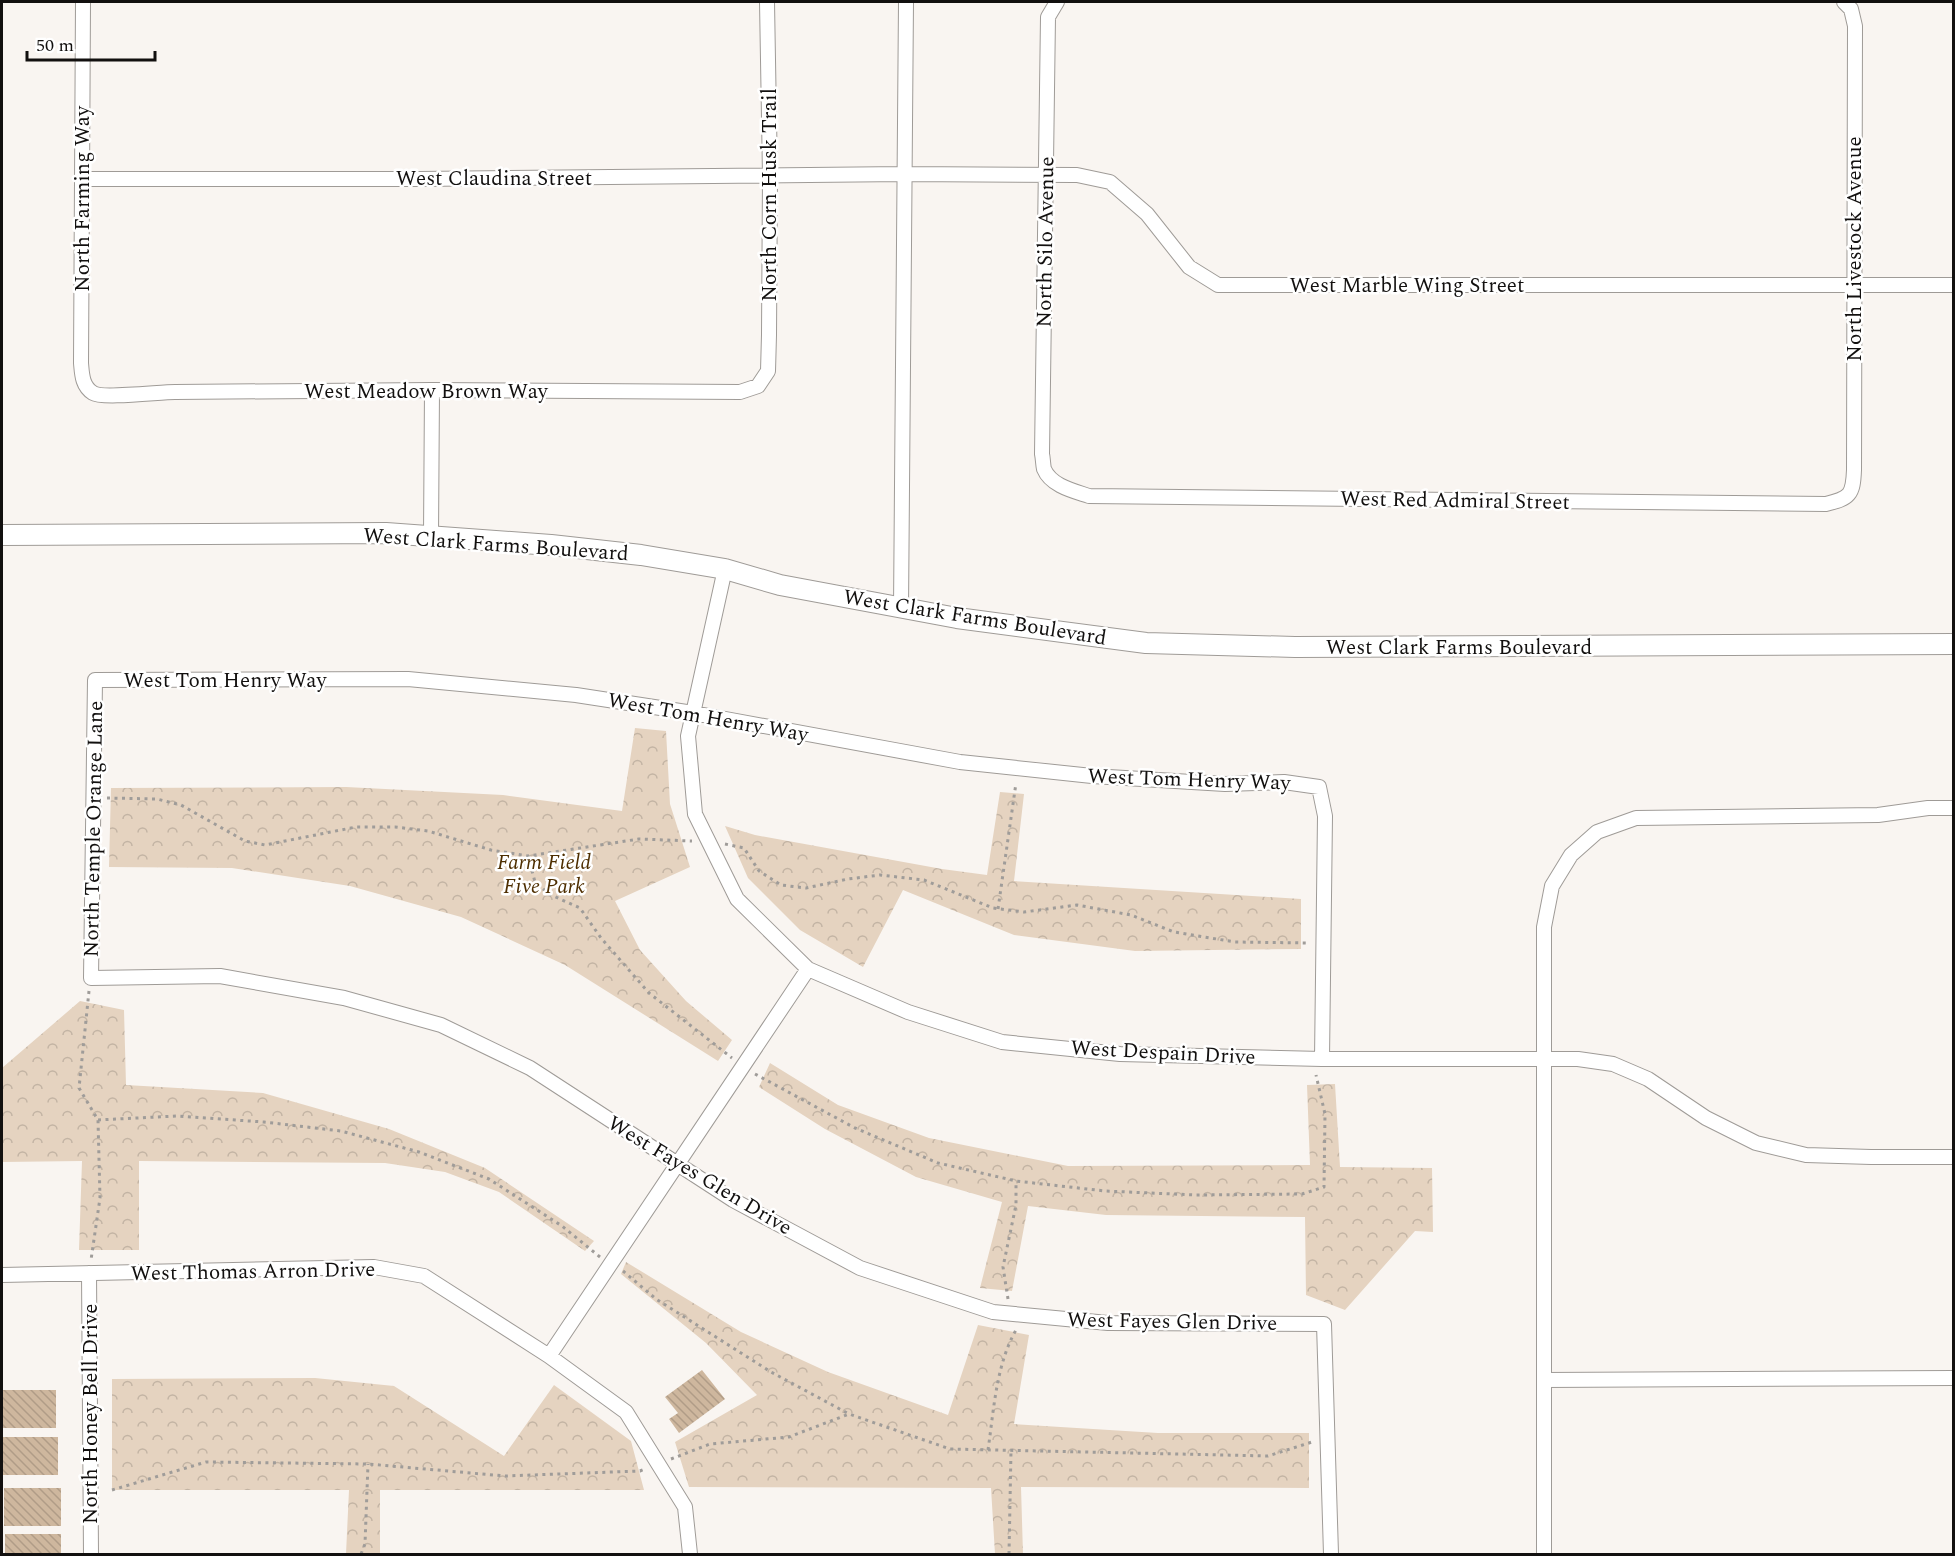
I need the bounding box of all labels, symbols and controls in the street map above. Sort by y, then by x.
scale bar [27,24,154,62]
text: 50 m [36,32,74,59]
street label: North Corn Husk Trail [754,88,786,302]
street label: North Farming Way [67,105,99,292]
street label: North Livestock Avenue [1839,136,1871,362]
street label: North Silo Avenue [1029,156,1063,328]
street label: West Claudina Street [396,163,592,195]
street label: West Marble Wing Street [1290,270,1524,302]
street label: West Meadow Brown Way [304,376,549,408]
street label: West Red Admiral Street [1340,483,1570,519]
street label: West Clark Farms Boulevard [362,520,630,570]
street label: West Clark Farms Boulevard [841,581,1109,655]
street label: West Clark Farms Boulevard [1326,632,1592,664]
street label: West Tom Henry Way [123,665,327,697]
street label: West Tom Henry Way [605,685,812,752]
street label: North Temple Orange Lane [76,700,112,958]
street label: West Tom Henry Way [1087,760,1292,800]
park label: Farm Field Five Park [497,847,591,903]
street label: West Despain Drive [1070,1032,1256,1074]
street label: West Fayes Glen Drive [601,1108,798,1244]
street label: West Thomas Arron Drive [130,1254,376,1290]
street label: North Honey Bell Drive [75,1304,107,1524]
street label: West Fayes Glen Drive [1066,1304,1277,1340]

